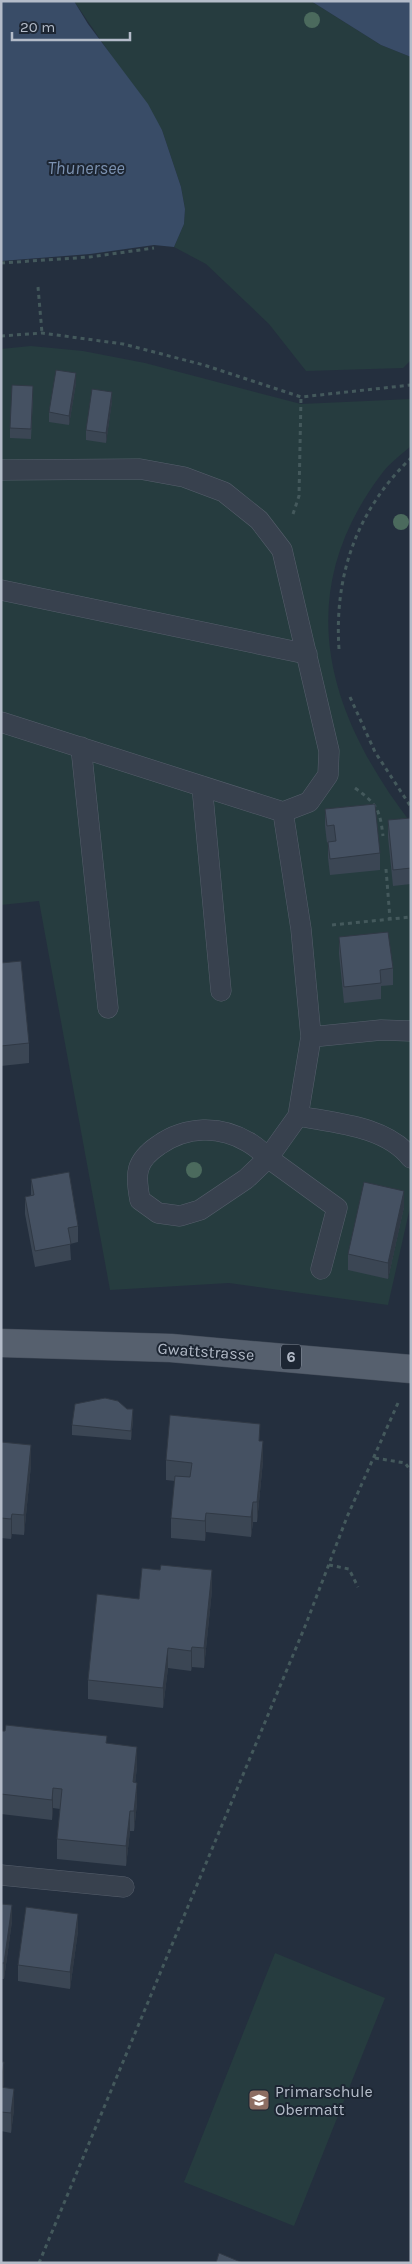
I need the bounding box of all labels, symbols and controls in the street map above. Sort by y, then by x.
scale bar [12,10,130,42]
text: 20 m [20,18,55,36]
water label: Thunersee [47,157,125,179]
street label: Gwattstrasse [157,1339,255,1364]
road number: 6 [281,1344,301,1370]
place label: Primarschule Obermatt [275,2082,373,2119]
school or university icon: Primarschule Obermatt [247,2088,271,2112]

